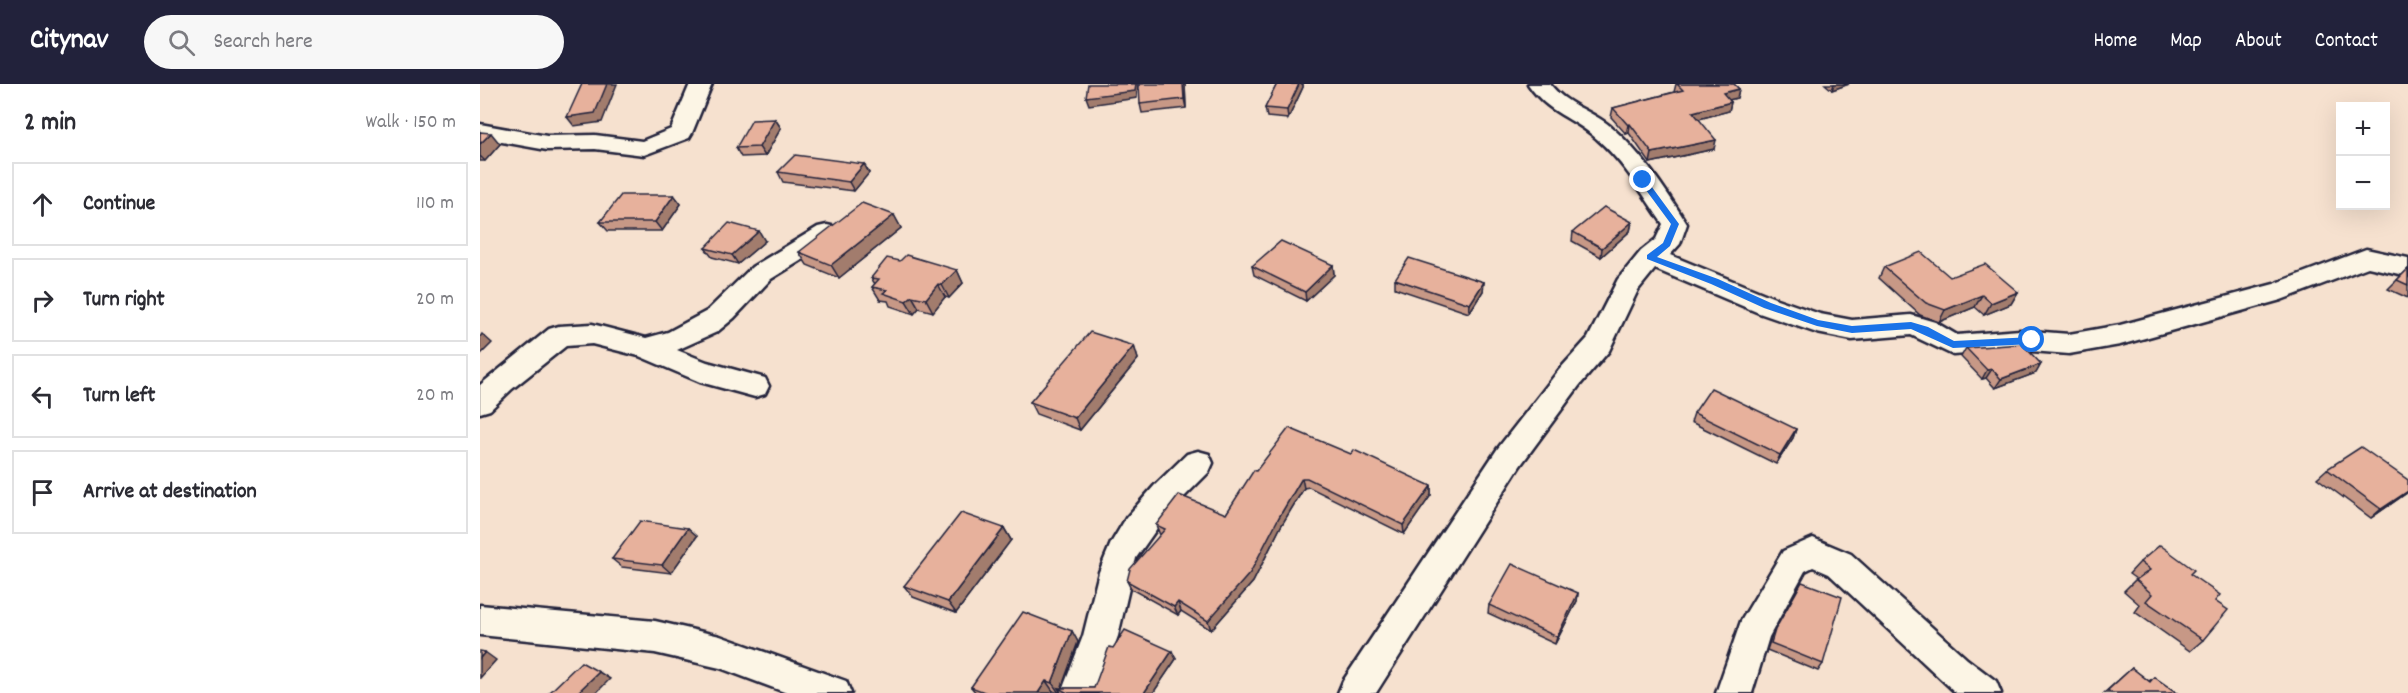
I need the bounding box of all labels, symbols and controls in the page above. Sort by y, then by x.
search box [144,15,564,69]
text: Citynav [30,22,108,62]
icon: search [165,26,198,59]
text: Search here [213,27,313,58]
text: Home [2093,27,2137,57]
text: Map [2170,27,2202,57]
text: About [2235,27,2282,57]
text: Contact [2315,27,2378,57]
map controls [2336,102,2390,210]
button: + [2336,102,2390,156]
text: 2 min [24,105,76,142]
text: Walk · 150 m [366,109,456,137]
button: − [2336,156,2390,210]
route end [1629,166,1655,192]
icon: ahead [26,188,59,221]
text: Continue [83,189,155,220]
text: 110 m [416,190,454,218]
icon: right [26,284,59,317]
text: Turn right [83,285,165,316]
text: 20 m [416,286,454,314]
route start [2018,326,2044,352]
icon: left [26,380,59,413]
text: Turn left [83,381,155,412]
text: 20 m [416,382,454,410]
icon: arrive [26,476,59,509]
text: Arrive at destination [83,477,257,508]

